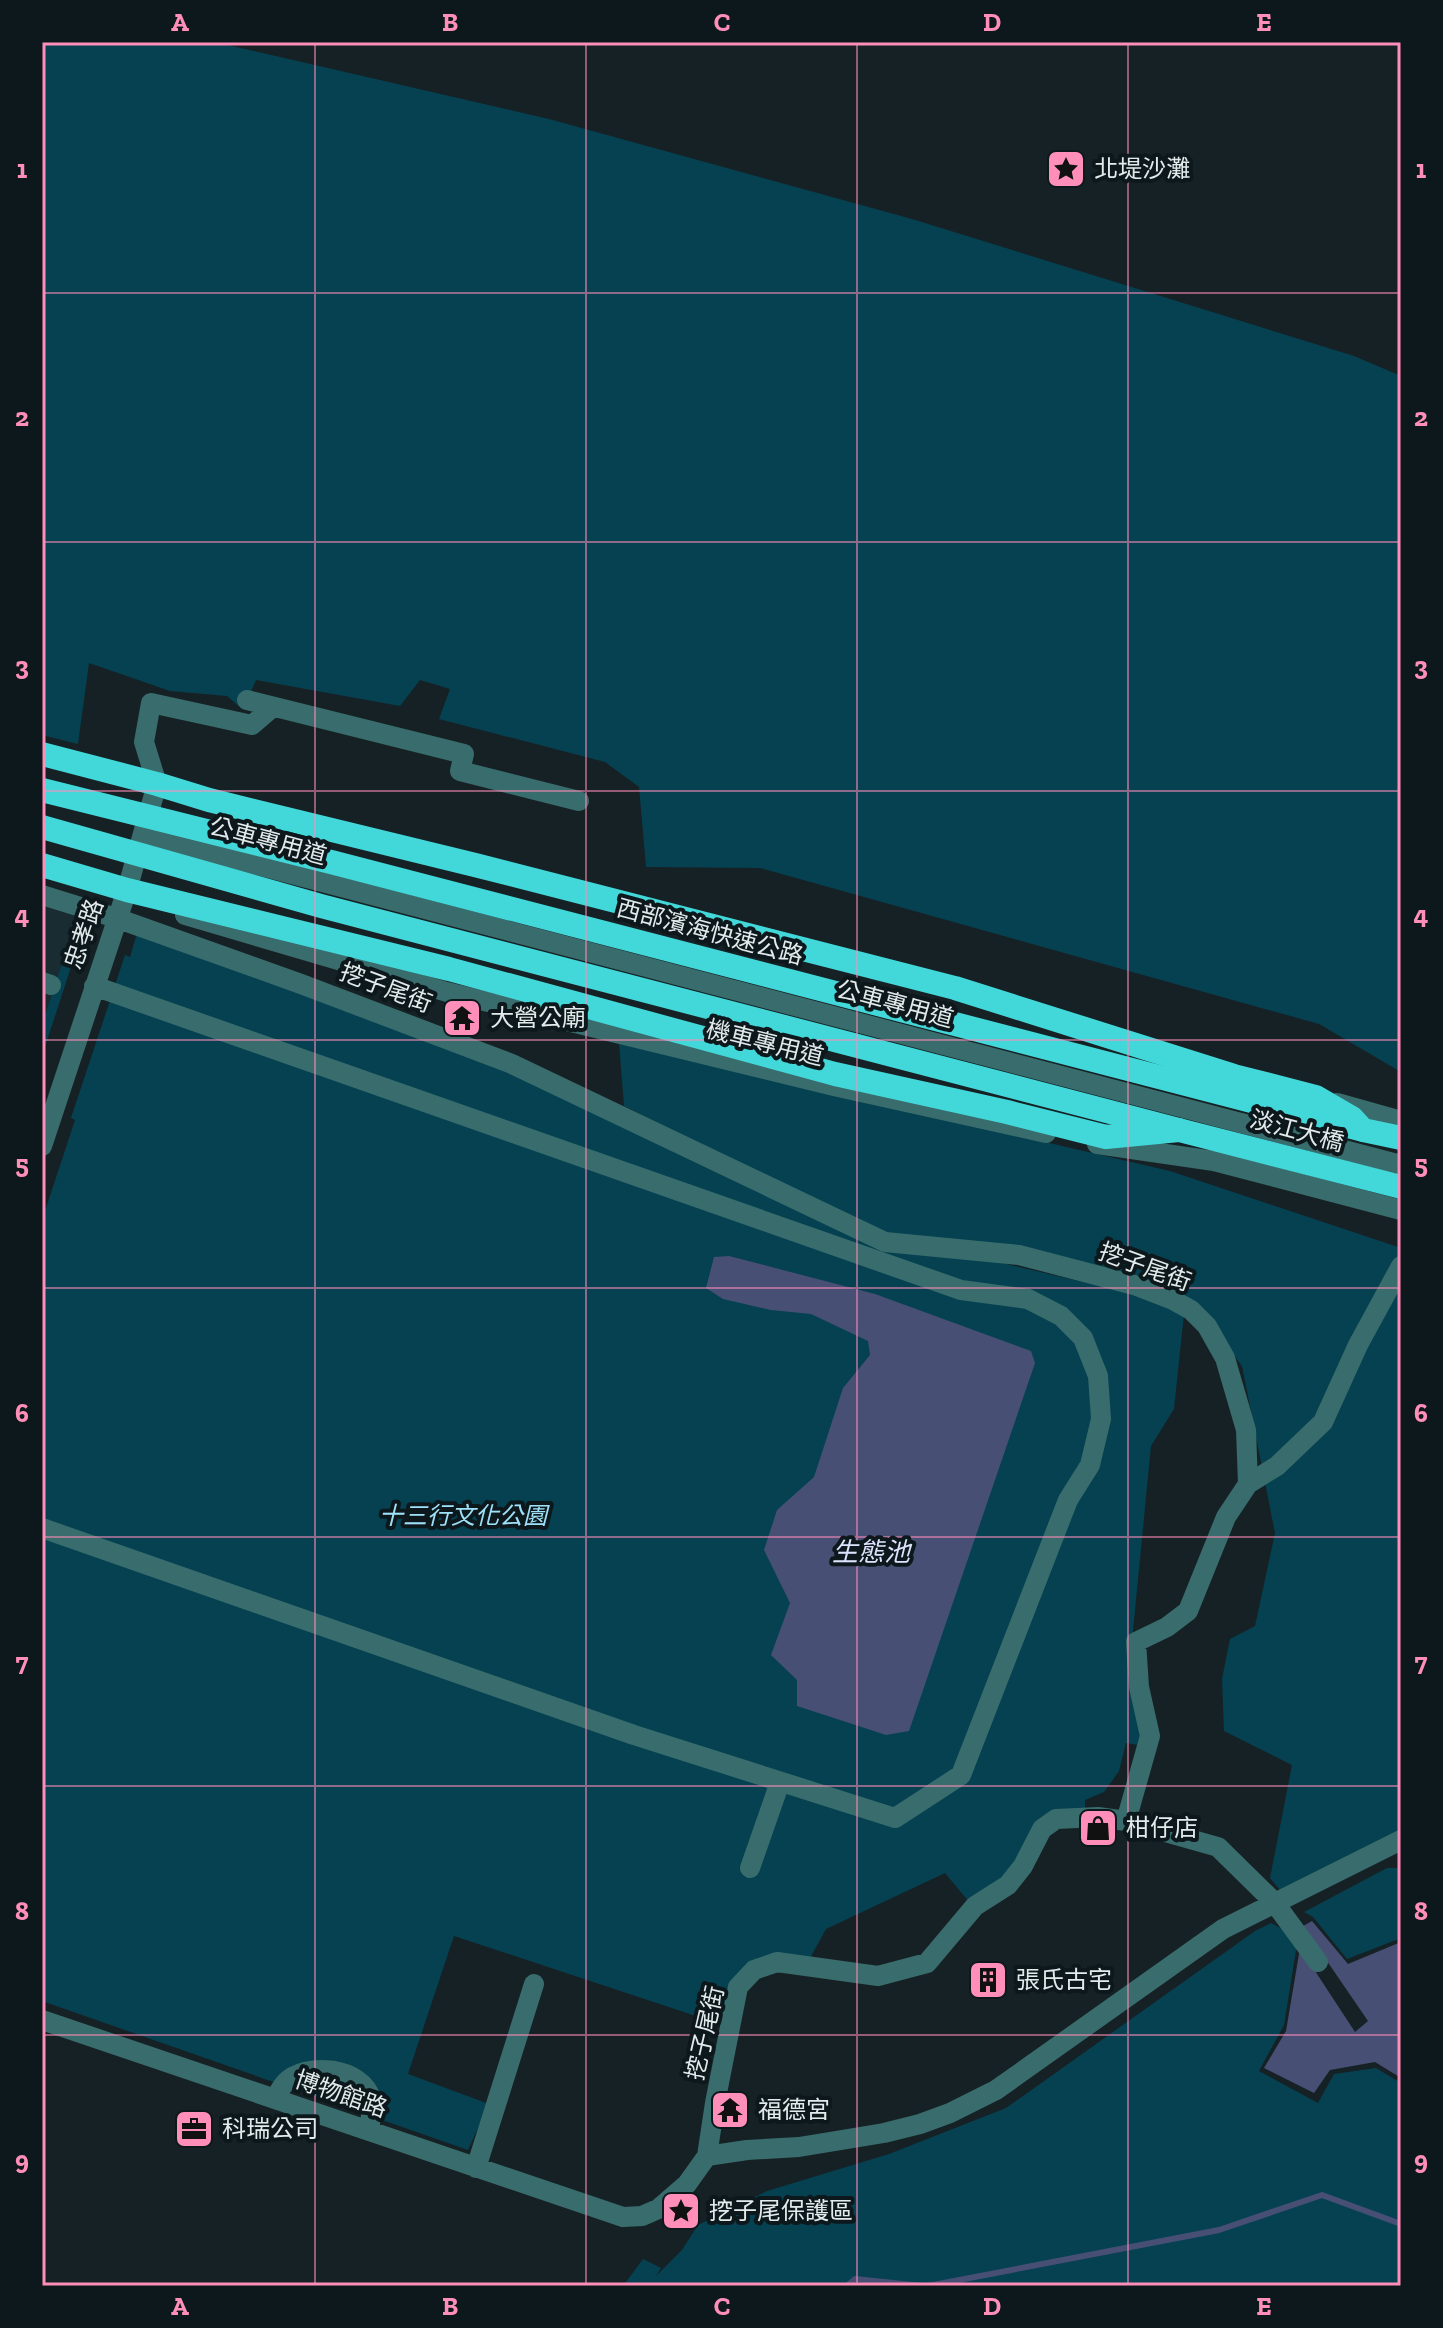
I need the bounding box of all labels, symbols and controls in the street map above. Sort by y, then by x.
text: A [171,6,189,38]
text: B [442,6,458,38]
text: C [714,6,730,38]
text: D [983,6,1001,38]
text: E [1256,6,1272,38]
place icon: 北堤沙灘 [1045,148,1087,190]
text: 1 [17,153,28,185]
text: 1 [1416,153,1427,185]
place label: 北堤沙灘 [1094,154,1190,183]
text: 2 [15,401,29,433]
text: 2 [1414,401,1428,433]
text: 3 [15,650,29,682]
text: 3 [1414,650,1428,682]
street label: 公車專用道 [206,811,330,870]
street label: 西部濱海快速公路 [614,893,807,970]
street label: 忠孝路 [58,895,109,973]
text: 4 [15,899,30,931]
text: 4 [1414,899,1429,931]
street label: 挖子尾街 [336,957,436,1018]
street label: 公車專用道 [833,974,957,1033]
temple icon: 大營公廟 [441,997,483,1039]
place label: 大營公廟 [490,1003,586,1032]
street label: 機車專用道 [703,1014,827,1071]
street label: 淡江大橋 [1247,1104,1347,1157]
text: 5 [15,1148,29,1180]
text: 5 [1414,1148,1428,1180]
street label: 挖子尾街 [1095,1236,1195,1297]
text: 6 [15,1397,29,1429]
text: 6 [1414,1397,1428,1429]
park label: 十三行文化公園 [379,1501,550,1530]
water label: 生態池 [832,1536,913,1568]
text: 7 [16,1646,29,1678]
text: 7 [1415,1646,1428,1678]
shop icon: 柑仔店 [1077,1807,1119,1849]
place label: 柑仔店 [1126,1813,1198,1842]
text: 8 [15,1895,29,1927]
text: 8 [1414,1895,1428,1927]
building icon: 張氏古宅 [967,1959,1009,2001]
place label: 張氏古宅 [1016,1965,1112,1994]
street label: 挖子尾街 [680,1983,729,2083]
street label: 博物館路 [291,2064,391,2123]
temple icon: 福德宮 [709,2089,751,2131]
place label: 福德宮 [758,2095,830,2124]
office icon: 科瑞公司 [173,2108,215,2150]
place label: 科瑞公司 [222,2114,318,2143]
text: 9 [15,2144,29,2176]
text: 9 [1414,2144,1428,2176]
place icon: 挖子尾保護區 [660,2190,702,2232]
place label: 挖子尾保護區 [709,2196,853,2225]
text: A [171,2290,189,2322]
text: B [442,2290,458,2322]
text: C [714,2290,730,2322]
text: D [983,2290,1001,2322]
text: E [1256,2290,1272,2322]

